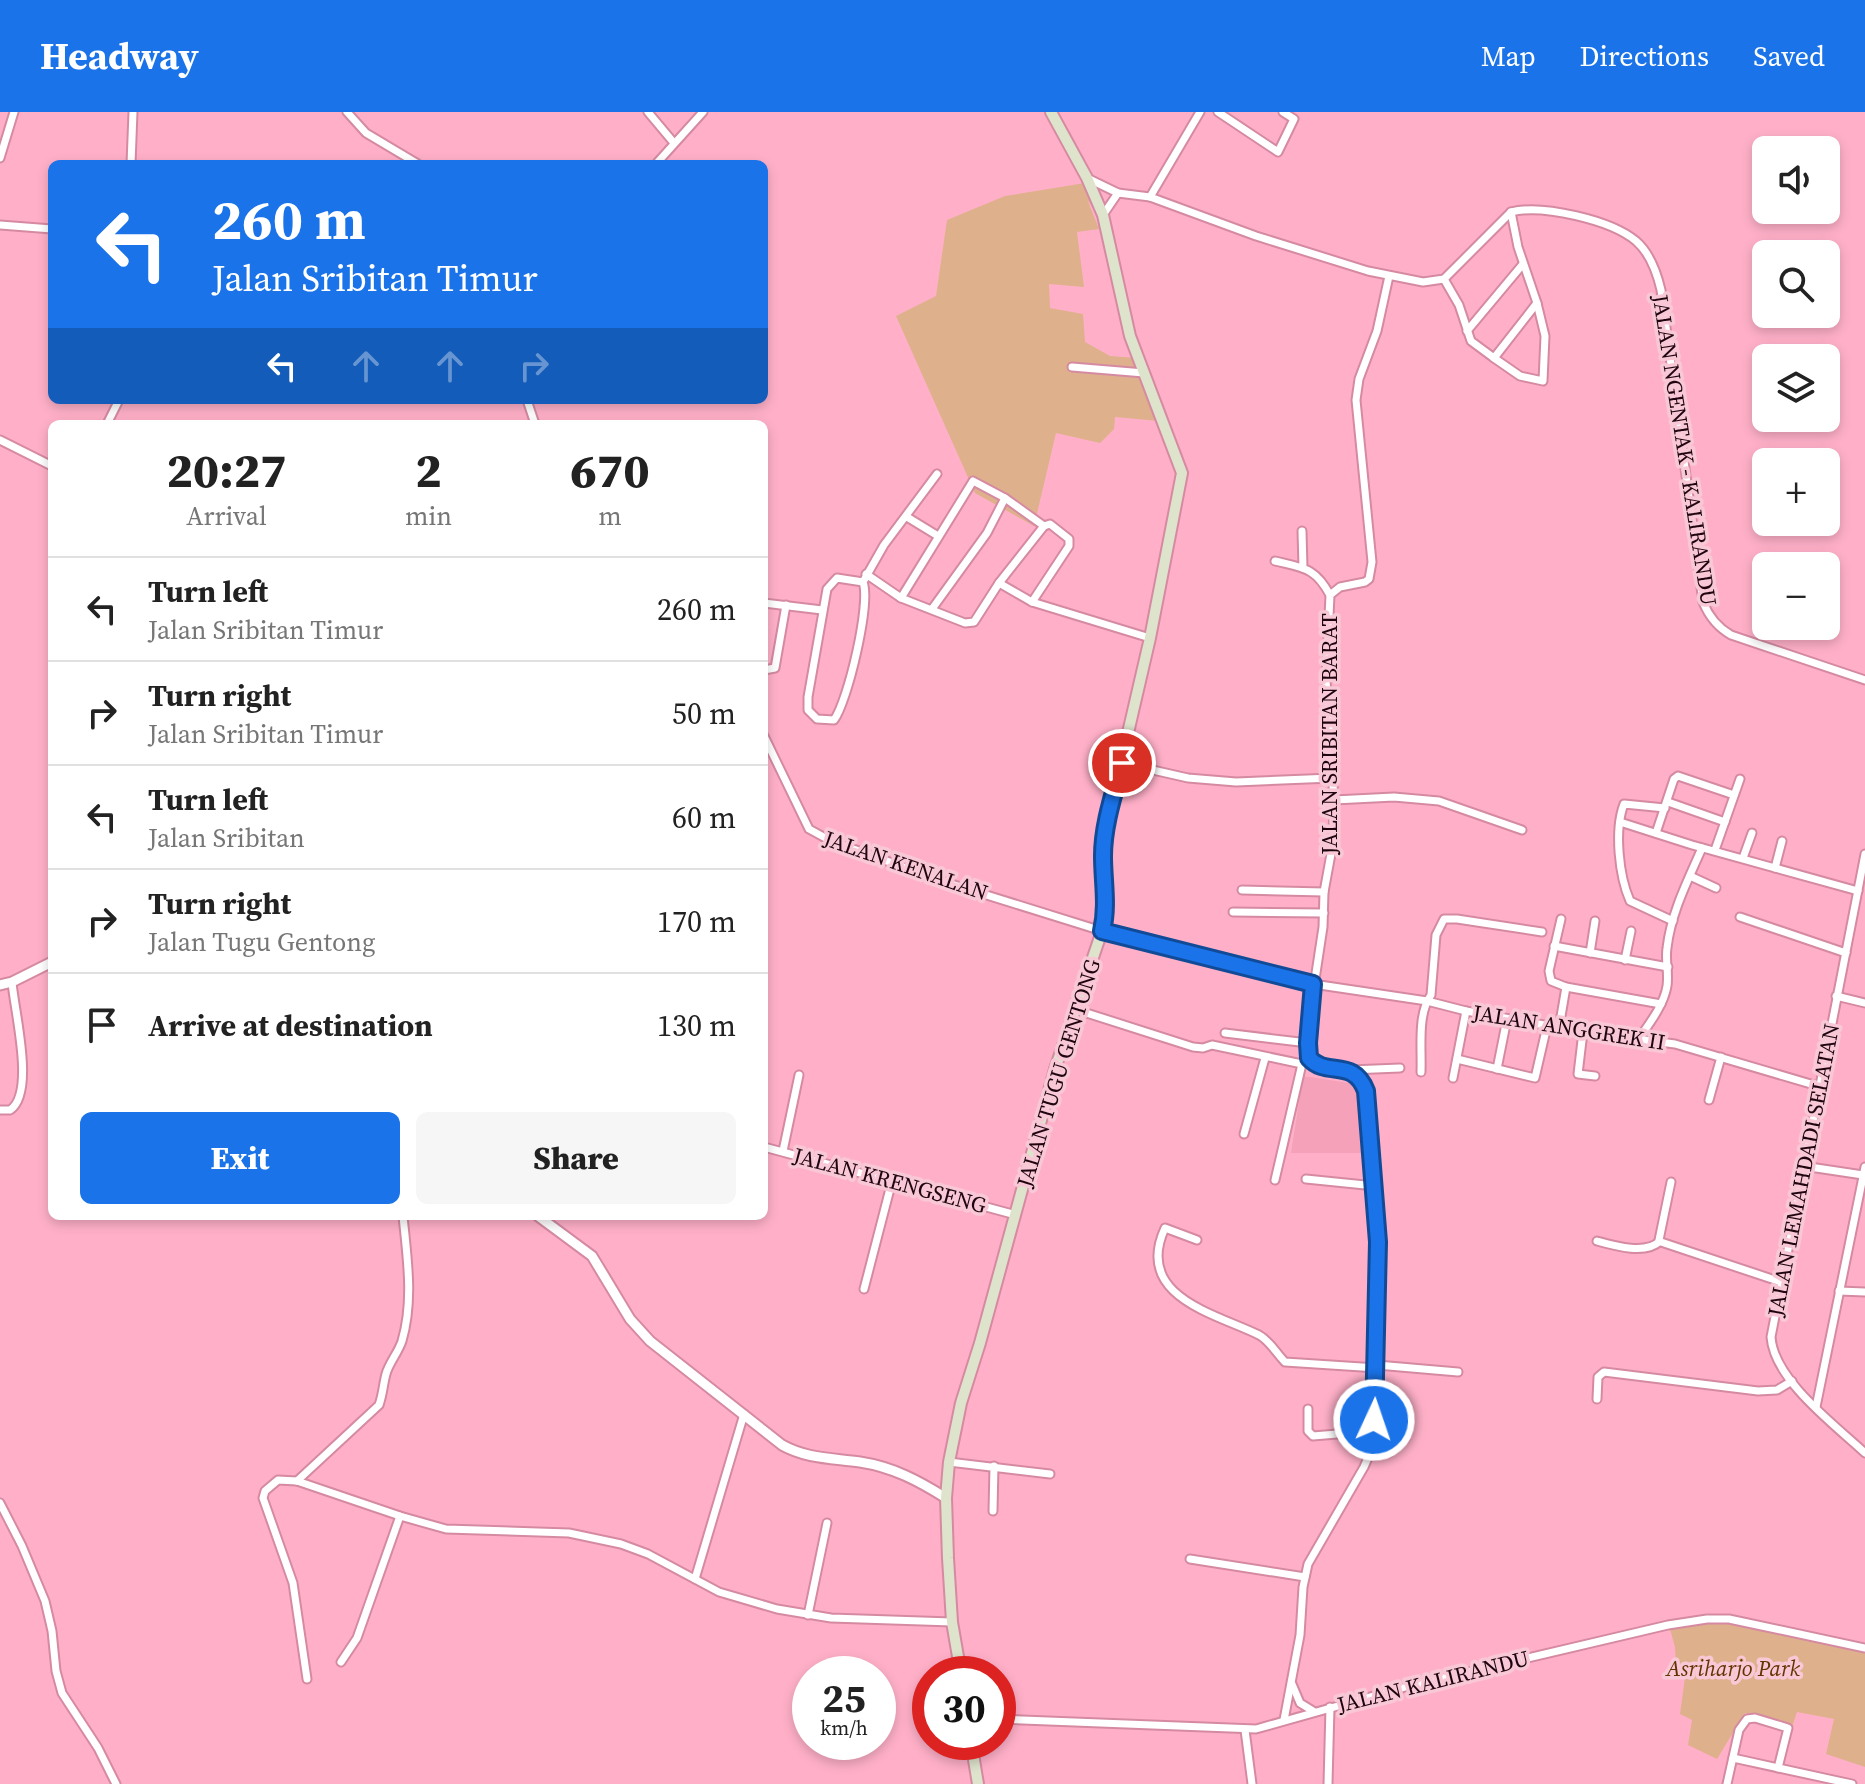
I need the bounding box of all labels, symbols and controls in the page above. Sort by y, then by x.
text: Headway [40,30,199,82]
text: Map [1481,37,1536,75]
text: Directions [1580,37,1709,75]
text: Saved [1753,37,1825,75]
map controls [1752,136,1840,640]
button: sound [1752,136,1840,224]
text: 260 m [212,181,366,258]
icon: left [80,192,184,296]
button: search [1752,240,1840,328]
text: Jalan Sribitan Timur [212,254,538,303]
street label: JALAN NGENTAK - KALIRANDU [1645,291,1724,608]
icon: left [260,344,304,388]
icon: ahead [344,344,388,388]
icon: ahead [428,344,472,388]
icon: right [512,344,556,388]
button: layers [1752,344,1840,432]
text: 20:27 [166,437,287,503]
text: 2 [415,437,442,503]
text: 670 [570,437,650,503]
button: + [1752,448,1840,536]
text: Arrival [186,498,267,534]
text: min [405,498,452,534]
text: m [598,498,622,534]
button: − [1752,552,1840,640]
text: Turn left [148,571,268,612]
icon: left [80,587,124,631]
text: 260 m [657,589,736,630]
text: Jalan Sribitan Timur [148,612,383,648]
street label: JALAN SRIBITAN BARAT [1314,613,1344,856]
text: Turn right [148,675,291,716]
icon: right [80,691,124,735]
text: 50 m [672,693,736,734]
text: Jalan Sribitan Timur [148,716,383,752]
pin [1088,729,1156,797]
icon: arrive [1100,741,1144,785]
text: Turn left [148,779,268,820]
icon: left [80,795,124,839]
text: 60 m [672,797,736,838]
text: Jalan Sribitan [148,820,305,856]
street label: JALAN KENALAN [819,823,992,907]
text: Turn right [148,883,291,924]
icon: right [80,899,124,943]
text: 170 m [657,901,736,942]
text: Jalan Tugu Gentong [148,924,375,960]
street label: JALAN TUGU GENTONG [1009,955,1107,1192]
street label: JALAN ANGGREK II [1470,997,1667,1057]
icon: arrive [80,1003,124,1047]
text: Arrive at destination [148,1005,433,1046]
text: 130 m [657,1005,736,1046]
street label: JALAN LEMAHDADI SELATAN [1760,1021,1846,1320]
button: Exit [80,1112,400,1204]
button: Share [416,1112,736,1204]
street label: JALAN KRENGSENG [789,1140,990,1220]
position arrow [1332,1378,1416,1462]
street label: JALAN KALIRANDU [1333,1643,1532,1720]
park label: Asriharjo Park [1664,1653,1800,1683]
speed limit sign: 30 [912,1656,1016,1760]
text: 25 [822,1671,866,1725]
text: km/h [820,1714,868,1742]

